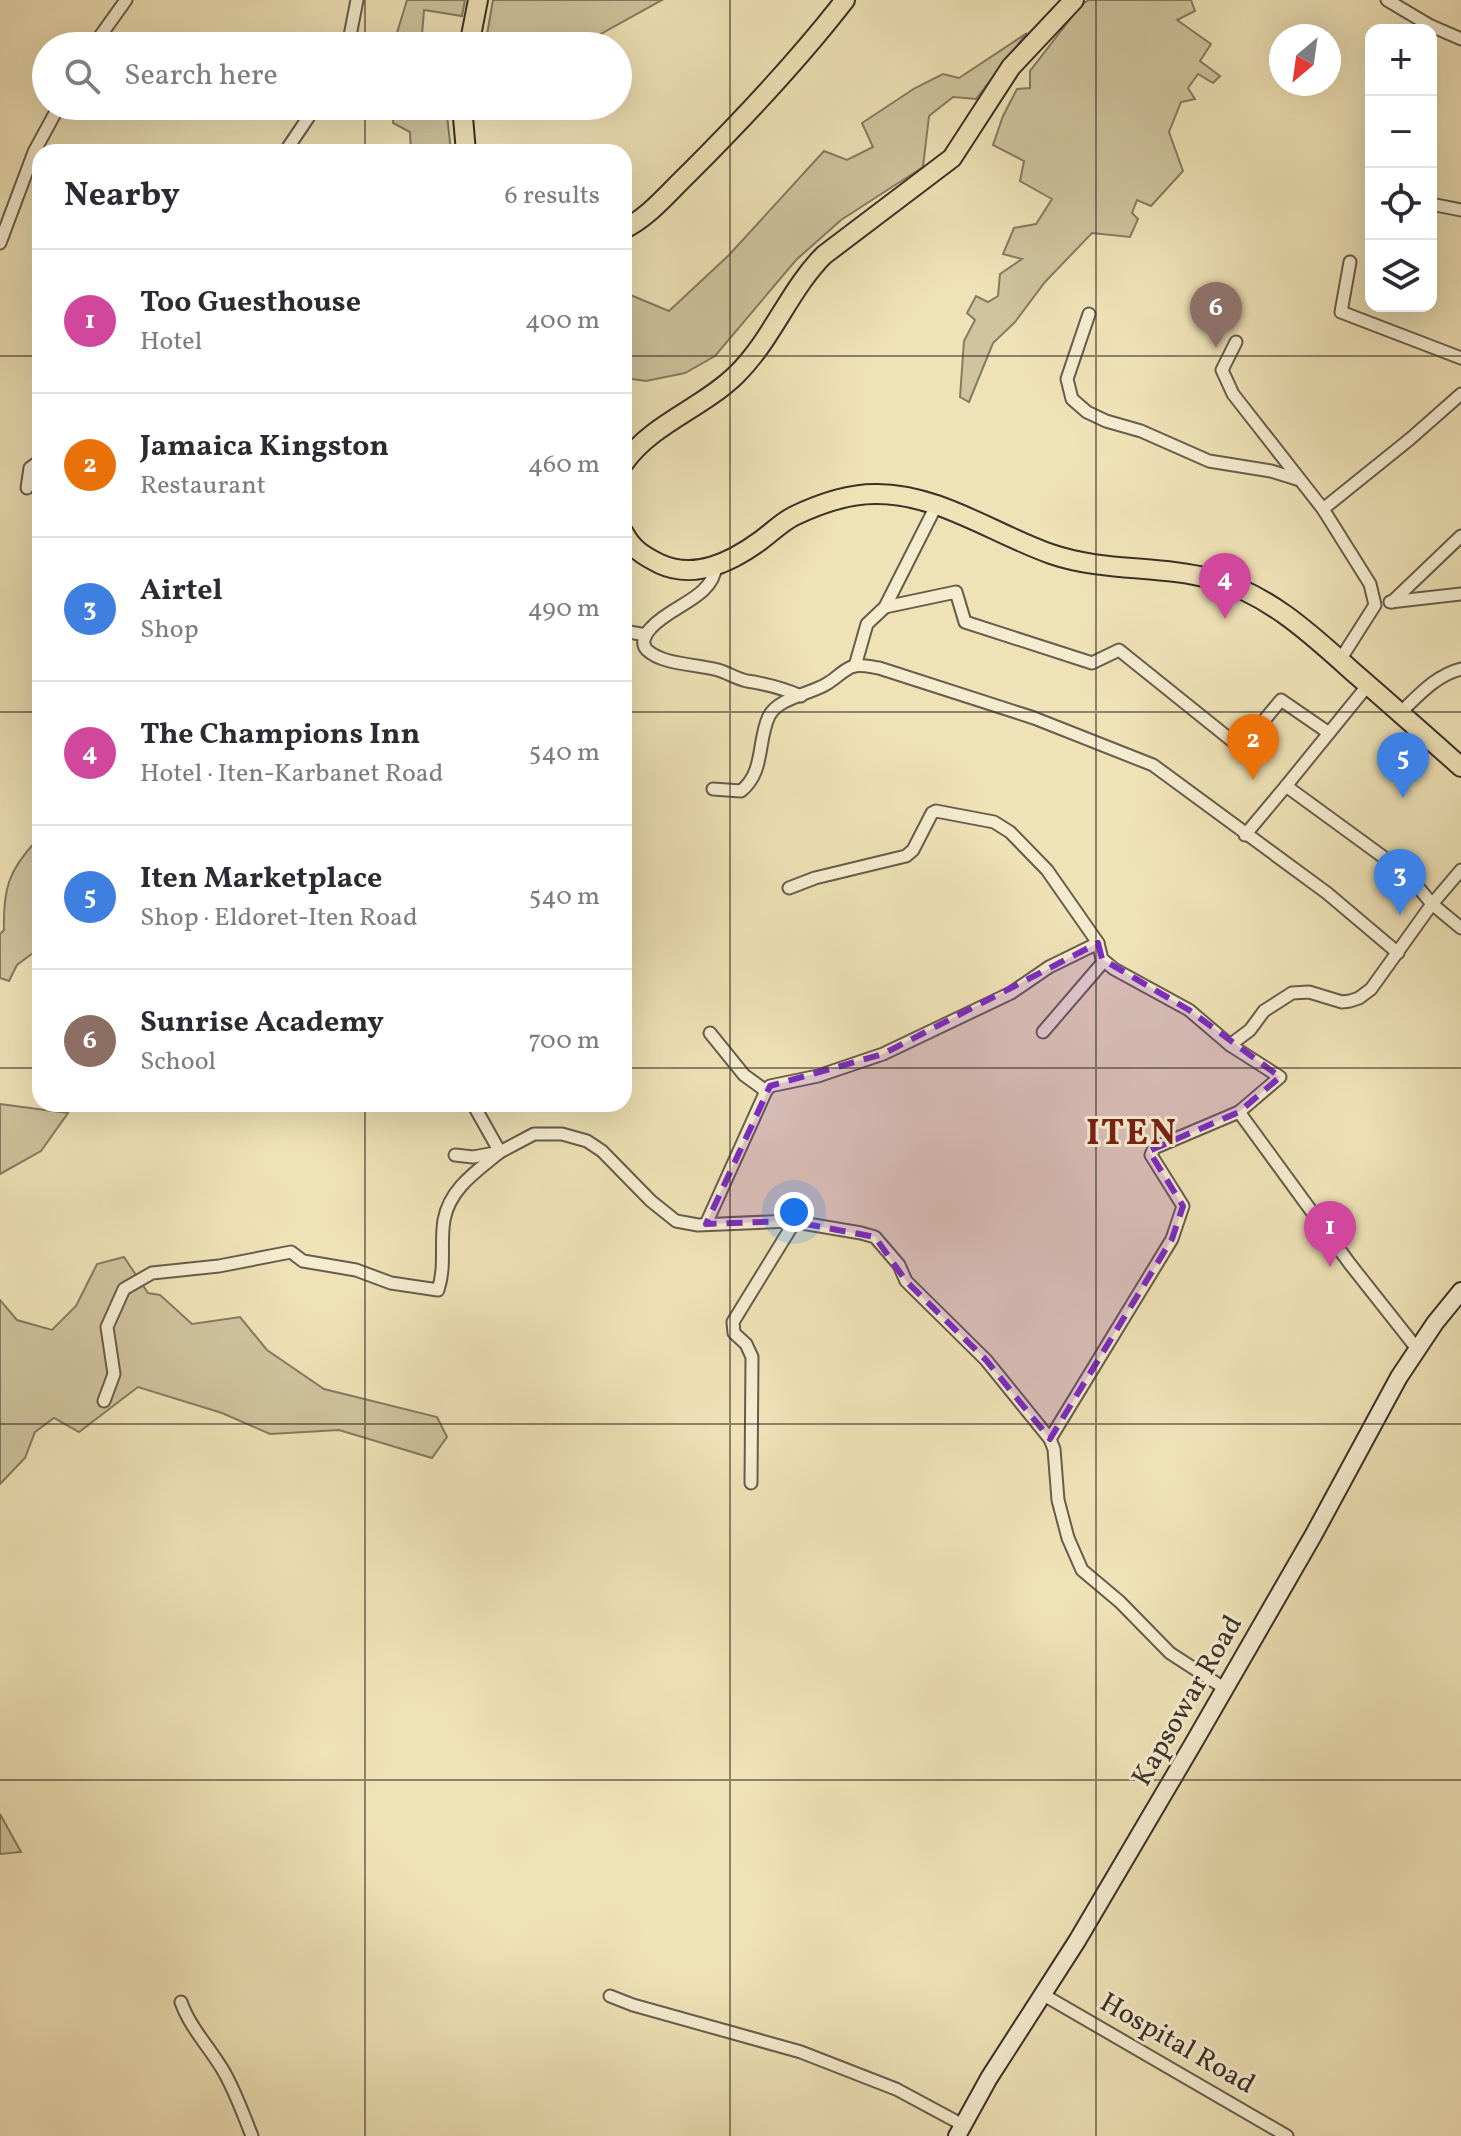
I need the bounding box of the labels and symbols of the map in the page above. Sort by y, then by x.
north arrow [1269,24,1341,96]
pin: 6 [1190,282,1242,348]
pin: 4 [1199,553,1251,619]
pin: 2 [1227,714,1279,780]
pin: 5 [1377,732,1429,798]
pin: 3 [1374,849,1426,915]
district label: ITEN [1086,1110,1178,1160]
your location [774,1192,814,1232]
pin: 1 [1304,1201,1356,1267]
street label: Kapsowar Road [1123,1608,1253,1794]
street label: Hospital Road [1092,1984,1262,2104]

